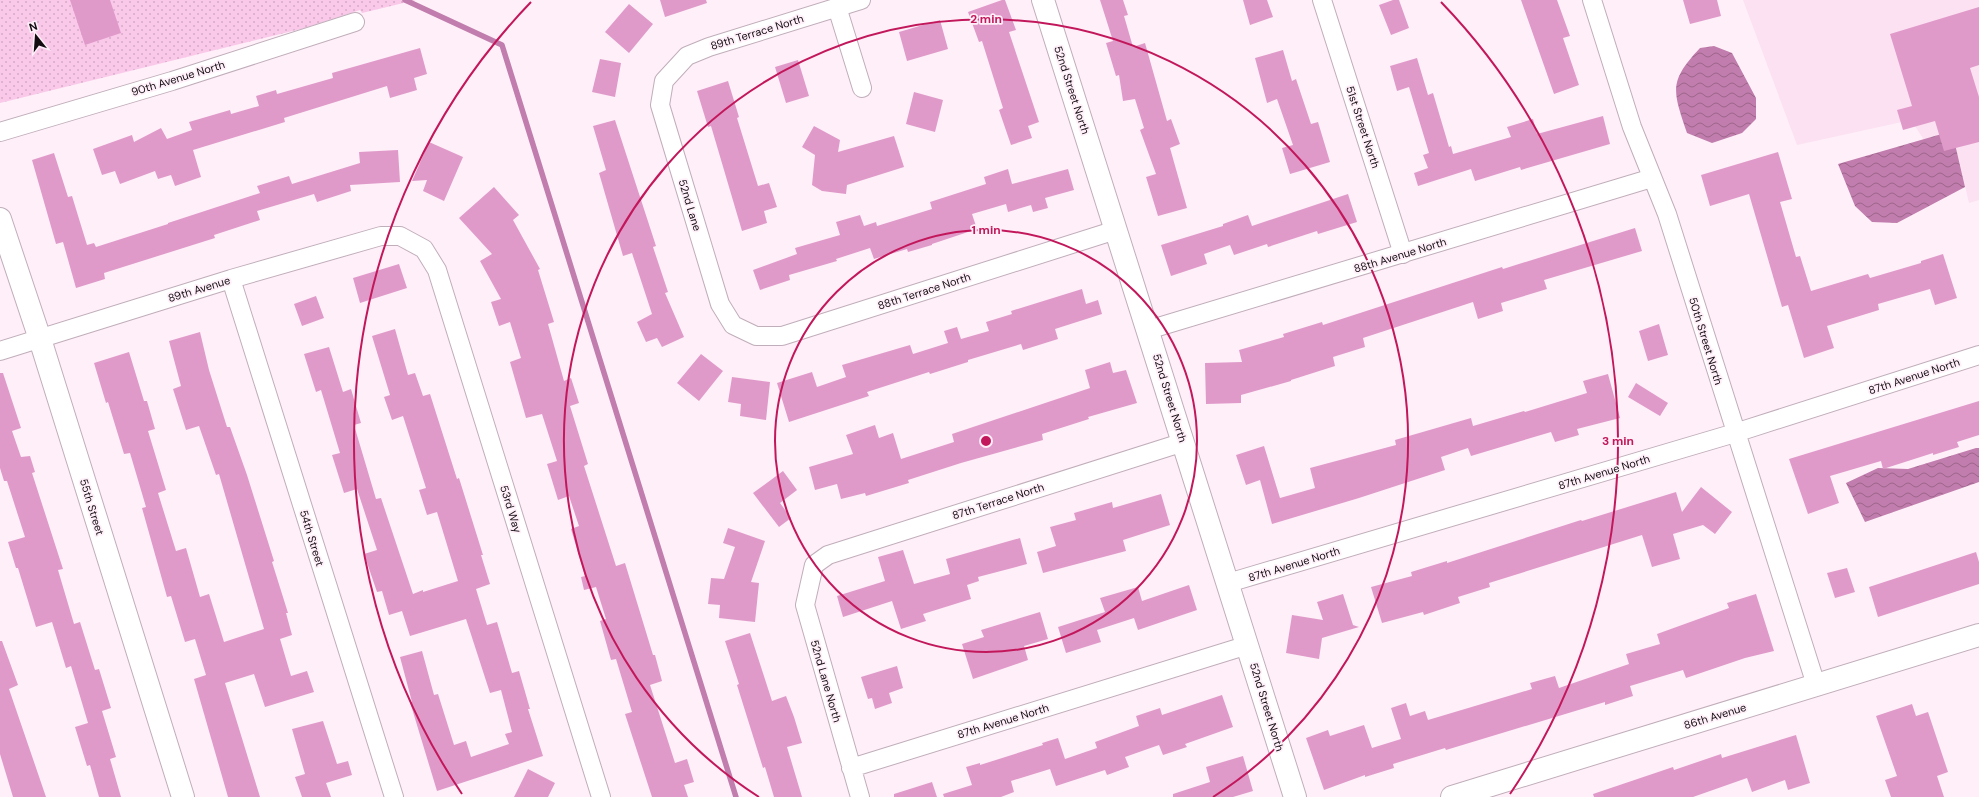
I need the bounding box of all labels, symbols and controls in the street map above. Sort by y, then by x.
street label: 89th Terrace North [709,11,805,53]
text: 2 min [970,11,1002,27]
north arrow [16,16,56,56]
text: N [27,19,39,34]
street label: 52nd Street North [1051,44,1093,136]
street label: 90th Avenue North [130,57,226,99]
street label: 51st Street North [1343,84,1383,170]
street label: 52nd Lane [676,177,704,233]
text: 1 min [971,222,1001,238]
street label: 88th Avenue North [1352,234,1448,276]
street label: 88th Terrace North [876,269,972,313]
street label: 89th Avenue [166,273,232,305]
street label: 50th Street North [1686,296,1726,386]
street label: 52nd Street North [1150,352,1190,444]
street label: 87th Avenue North [1867,355,1961,397]
text: 3 min [1602,433,1634,449]
centre of rings [979,434,993,448]
street label: 87th Avenue North [1557,451,1651,493]
street label: 55th Street [77,477,107,537]
street label: 87th Terrace North [950,480,1046,522]
street label: 53rd Way [497,484,525,534]
street label: 54th Street [297,508,327,568]
street label: 87th Avenue North [1247,543,1341,585]
street label: 52nd Lane North [808,638,844,724]
street label: 52nd Street North [1247,661,1287,753]
street label: 87th Avenue North [956,700,1050,742]
street label: 86th Avenue [1682,700,1748,732]

